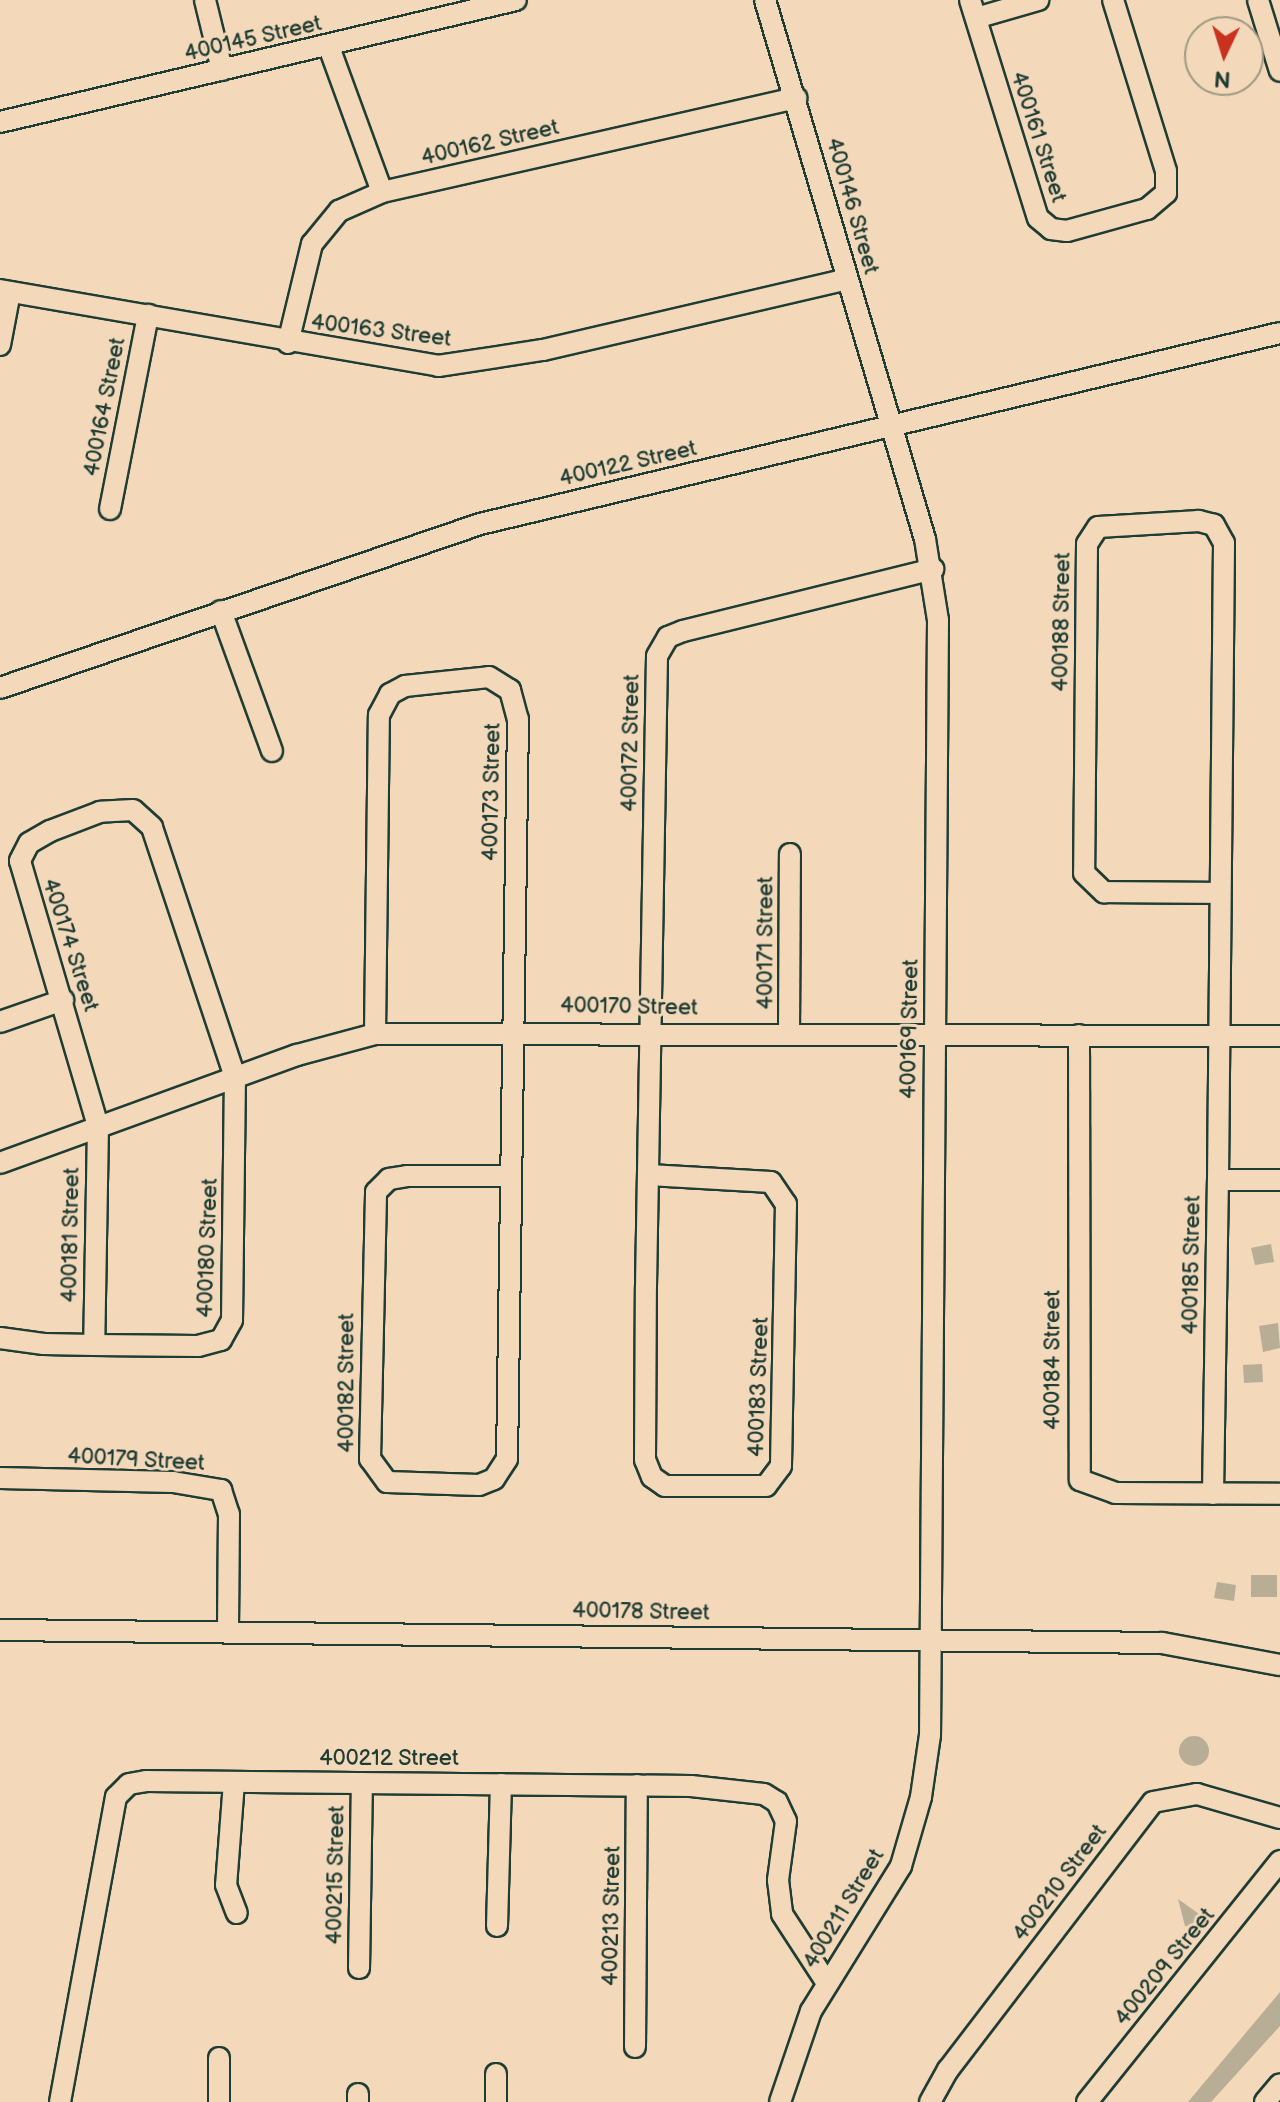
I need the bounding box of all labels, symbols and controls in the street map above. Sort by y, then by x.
street label: 400145 Street [182,10,324,68]
north arrow [1184,16,1264,96]
text: N [1213,64,1232,92]
street label: 400161 Street [1004,68,1072,206]
street label: 400162 Street [419,114,561,172]
street label: 400146 Street [820,135,884,277]
street label: 400163 Street [309,309,453,353]
street label: 400164 Street [79,335,131,479]
street label: 400122 Street [557,435,699,493]
street label: 400188 Street [1048,552,1076,692]
street label: 400172 Street [617,674,645,812]
street label: 400173 Street [478,723,506,861]
street label: 400174 Street [36,875,104,1015]
street label: 400171 Street [753,876,779,1010]
street label: 400169 Street [896,959,924,1099]
street label: 400170 Street [560,993,698,1021]
street label: 400181 Street [57,1167,85,1303]
street label: 400180 Street [192,1178,224,1318]
street label: 400185 Street [1178,1195,1206,1335]
street label: 400184 Street [1040,1290,1066,1430]
street label: 400182 Street [334,1313,360,1453]
street label: 400183 Street [743,1316,775,1458]
street label: 400179 Street [67,1443,205,1477]
street label: 400178 Street [572,1598,710,1626]
street label: 400212 Street [319,1746,459,1772]
street label: 400215 Street [322,1805,350,1945]
street label: 400210 Street [1007,1819,1113,1947]
street label: 400211 Street [798,1844,890,1974]
street label: 400213 Street [598,1846,626,1986]
street label: 400209 Street [1109,1903,1221,2031]

